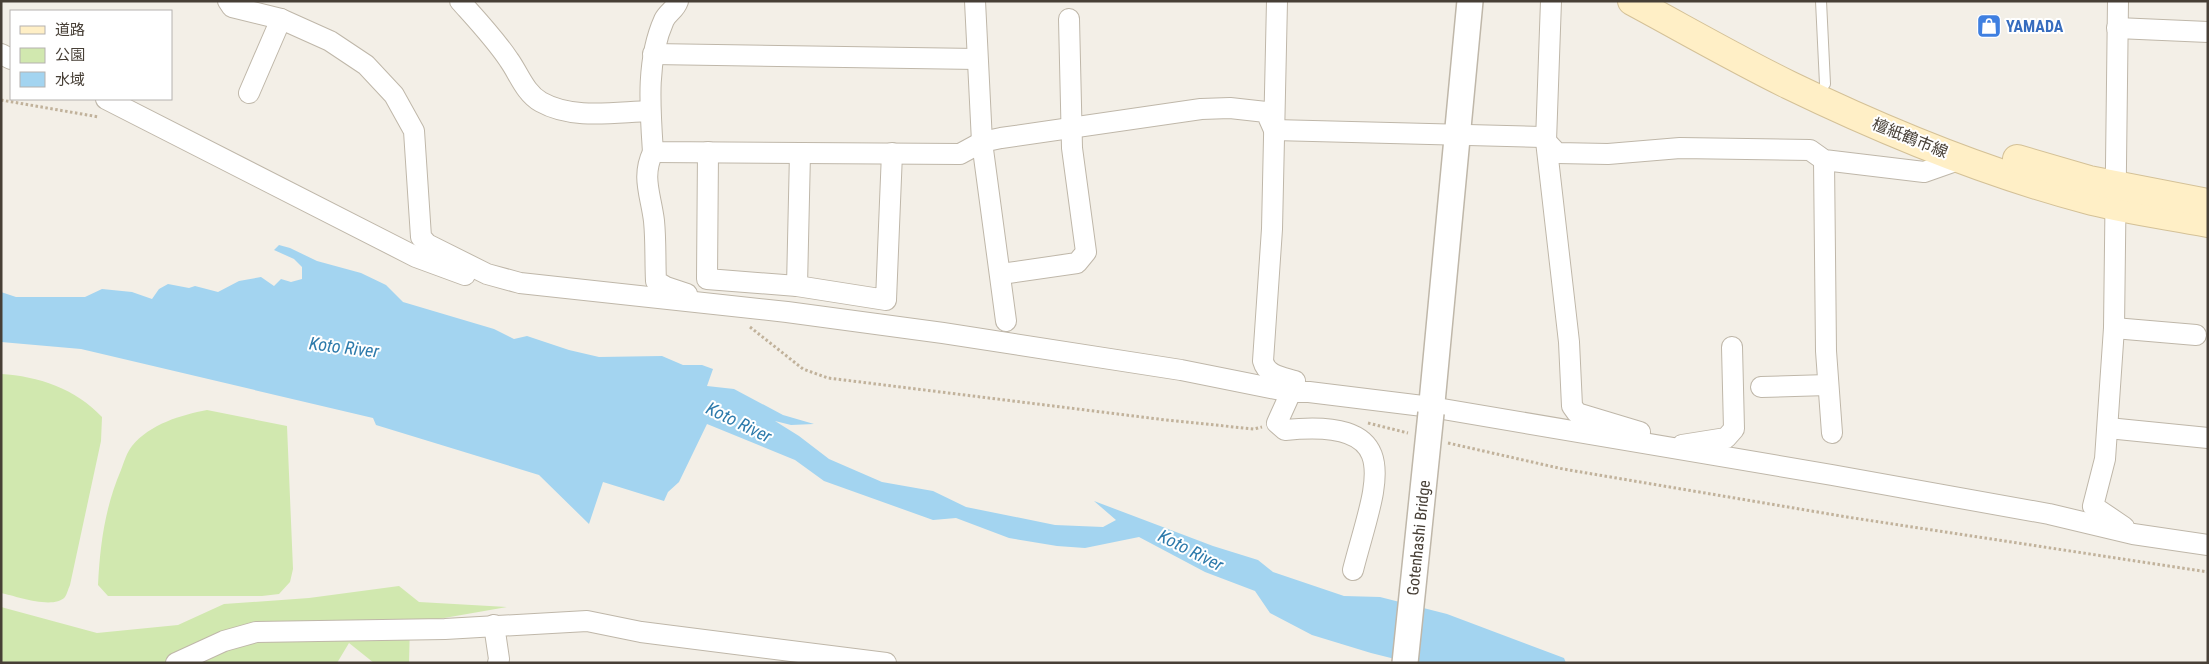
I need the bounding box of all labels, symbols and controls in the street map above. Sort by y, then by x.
legend [10,10,172,100]
shop icon: YAMADA [1976,13,2002,39]
place label: YAMADA [2006,17,2064,36]
text: 道路 [55,21,85,39]
text: 公園 [55,46,85,64]
text: 水域 [55,71,85,89]
street label: 檀紙鶴市線 [1869,114,1951,162]
water label: Koto River [308,332,381,362]
water label: Koto River [703,397,776,447]
street label: Gotenhashi Bridge [1403,479,1433,596]
water label: Koto River [1155,525,1228,576]

